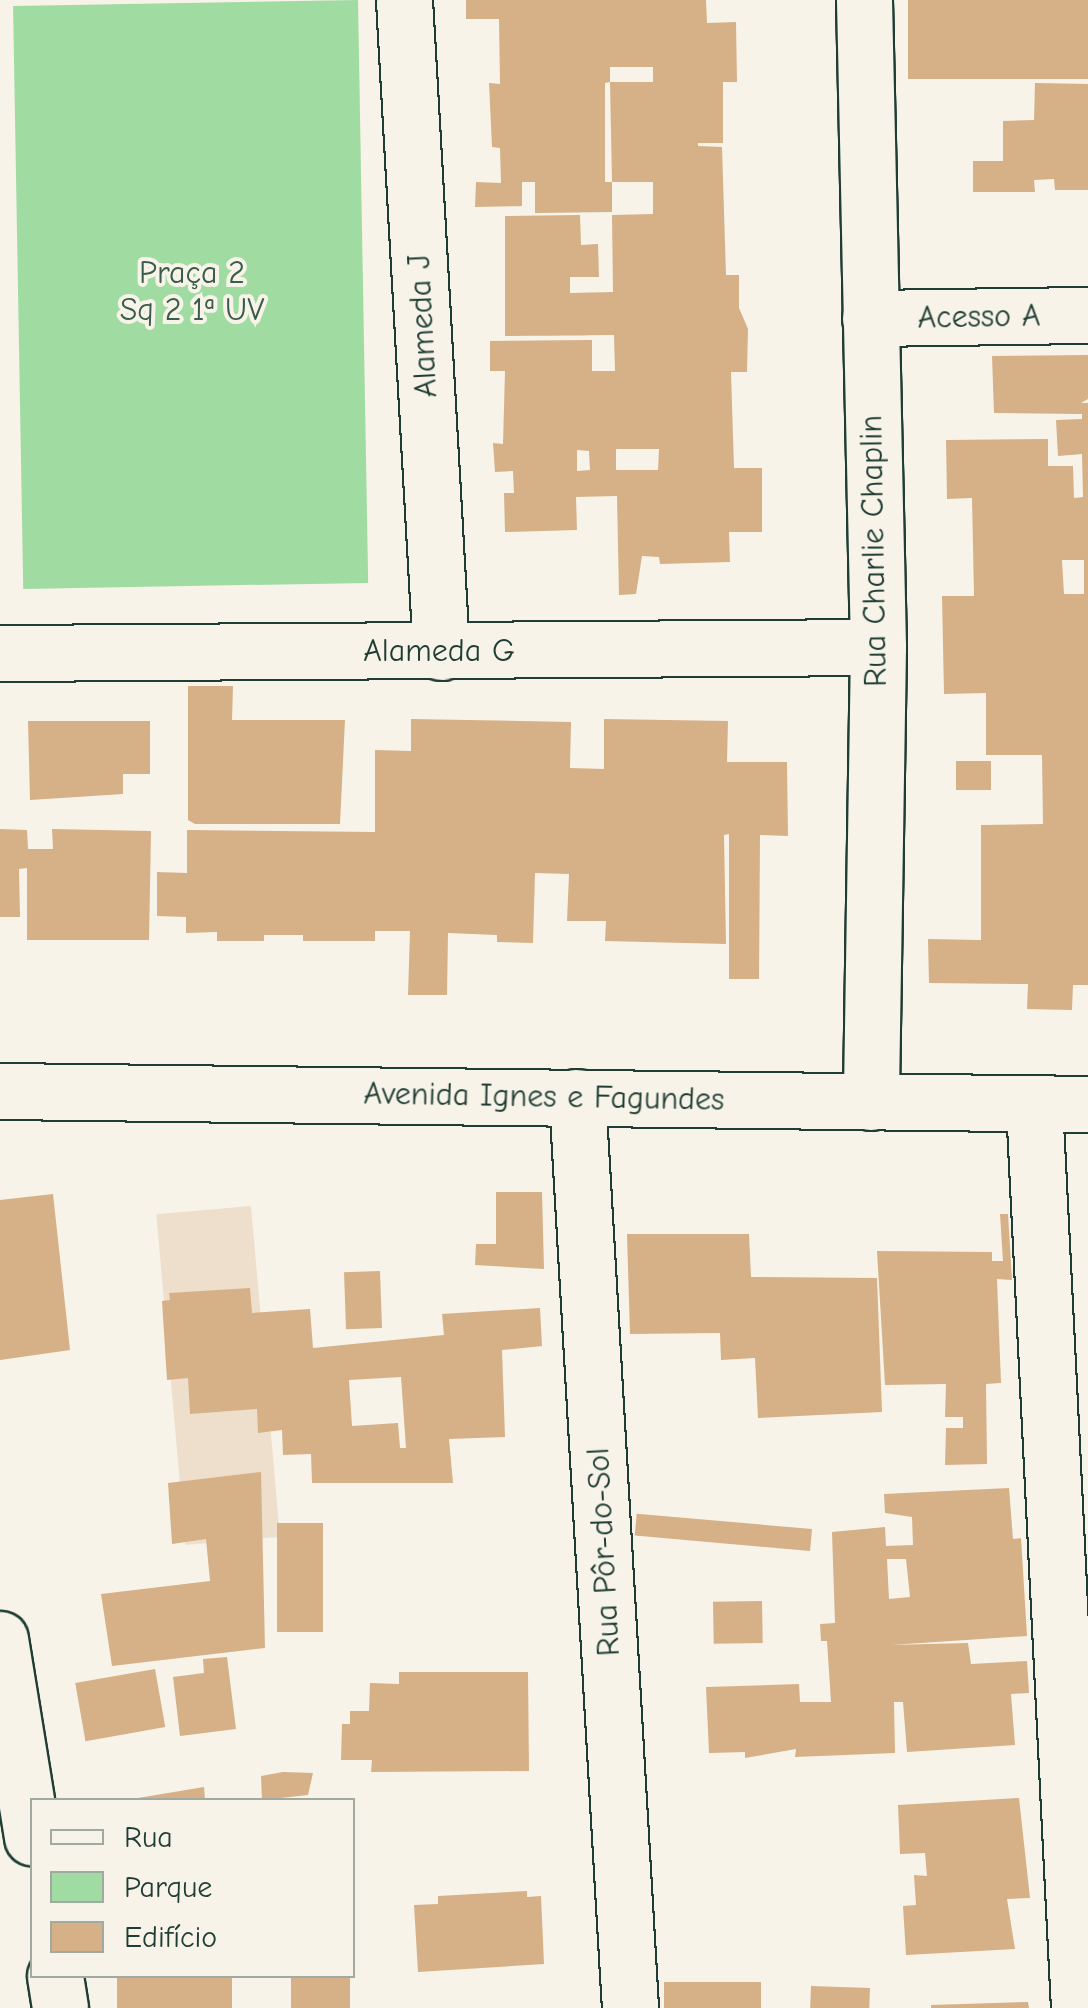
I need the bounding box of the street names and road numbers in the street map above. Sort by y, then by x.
street label: Alameda J [400,253,446,399]
street label: Acesso A [917,297,1041,337]
street label: Rua Charlie Chaplin [852,415,896,687]
street label: Alameda G [363,632,515,670]
street label: Avenida Ignes e Fagundes [363,1075,725,1119]
street label: Rua Pôr-do-Sol [579,1447,629,1657]

